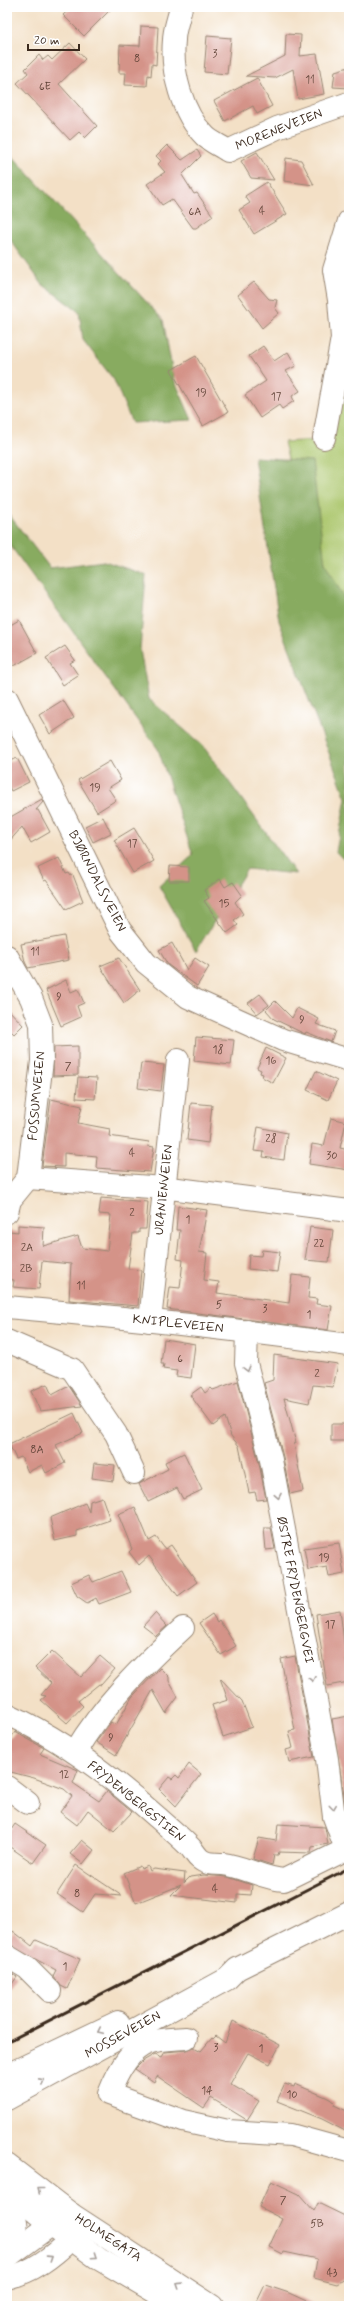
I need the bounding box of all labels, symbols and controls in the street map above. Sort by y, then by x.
scale bar [28,26,79,52]
text: 20 m [34,33,60,49]
house number: 3 [213,47,218,61]
house number: 8 [134,52,140,66]
house number: 11 [305,73,315,87]
house number: 6E [39,80,52,94]
street label: MORENEVEIEN [233,105,325,155]
house number: 4 [259,204,266,218]
house number: 6A [189,205,201,219]
house number: 19 [195,386,207,400]
house number: 17 [271,390,282,404]
house number: 19 [89,781,101,795]
street label: BJØRNDALSVEIEN [64,827,130,935]
house number: 17 [127,837,138,851]
house number: 15 [219,897,230,911]
house number: 11 [30,945,40,959]
house number: 9 [56,990,62,1004]
house number: 9 [299,1013,305,1027]
house number: 18 [213,1043,223,1057]
street label: FOSSUMVEIEN [25,1051,49,1141]
house number: 16 [266,1054,277,1068]
house number: 7 [65,1060,72,1074]
house number: 28 [265,1132,277,1146]
street label: URANIENVEIEN [151,1144,177,1236]
house number: 4 [129,1146,136,1160]
house number: 30 [326,1149,338,1163]
house number: 2 [129,1206,135,1220]
house number: 1 [186,1213,191,1227]
house number: 22 [313,1237,325,1251]
house number: 2A [21,1241,33,1255]
house number: 2B [20,1262,32,1276]
house number: 11 [76,1279,86,1293]
house number: 5 [216,1298,223,1312]
house number: 3 [263,1302,268,1316]
house number: 1 [307,1308,312,1322]
street label: KNIPLEVEIEN [132,1311,224,1337]
house number: 6 [177,1352,183,1366]
one-way arrow [243,1366,251,1373]
house number: 2 [314,1367,320,1381]
house number: 8A [30,1443,44,1457]
one-way arrow [273,1493,282,1499]
street label: ØSTRE FRYDENBERGVEI [272,1515,318,1665]
house number: 19 [318,1551,330,1565]
house number: 17 [325,1618,336,1632]
one-way arrow [307,1676,316,1682]
house number: 9 [108,1731,114,1745]
street label: FRYDENBERGSTIEN [84,1757,188,1847]
house number: 12 [59,1768,70,1782]
one-way arrow [328,1804,337,1810]
house number: 4 [212,1882,219,1896]
house number: 8 [74,1887,80,1901]
house number: 1 [63,1960,68,1974]
street label: MOSSEVEIEN [82,2007,164,2063]
one-way arrow [97,2026,105,2034]
house number: 3 [214,2041,219,2055]
house number: 1 [259,2042,264,2056]
one-way arrow [37,2079,45,2086]
house number: 14 [201,2084,213,2098]
house number: 10 [286,2088,298,2102]
one-way arrow [38,2188,45,2195]
house number: 7 [280,2194,287,2208]
street label: HOLMEGATA [71,2210,145,2266]
house number: 5B [310,2217,324,2231]
one-way arrow [91,2251,98,2258]
one-way arrow [45,2256,52,2263]
house number: 43 [326,2266,338,2280]
one-way arrow [176,2282,183,2289]

